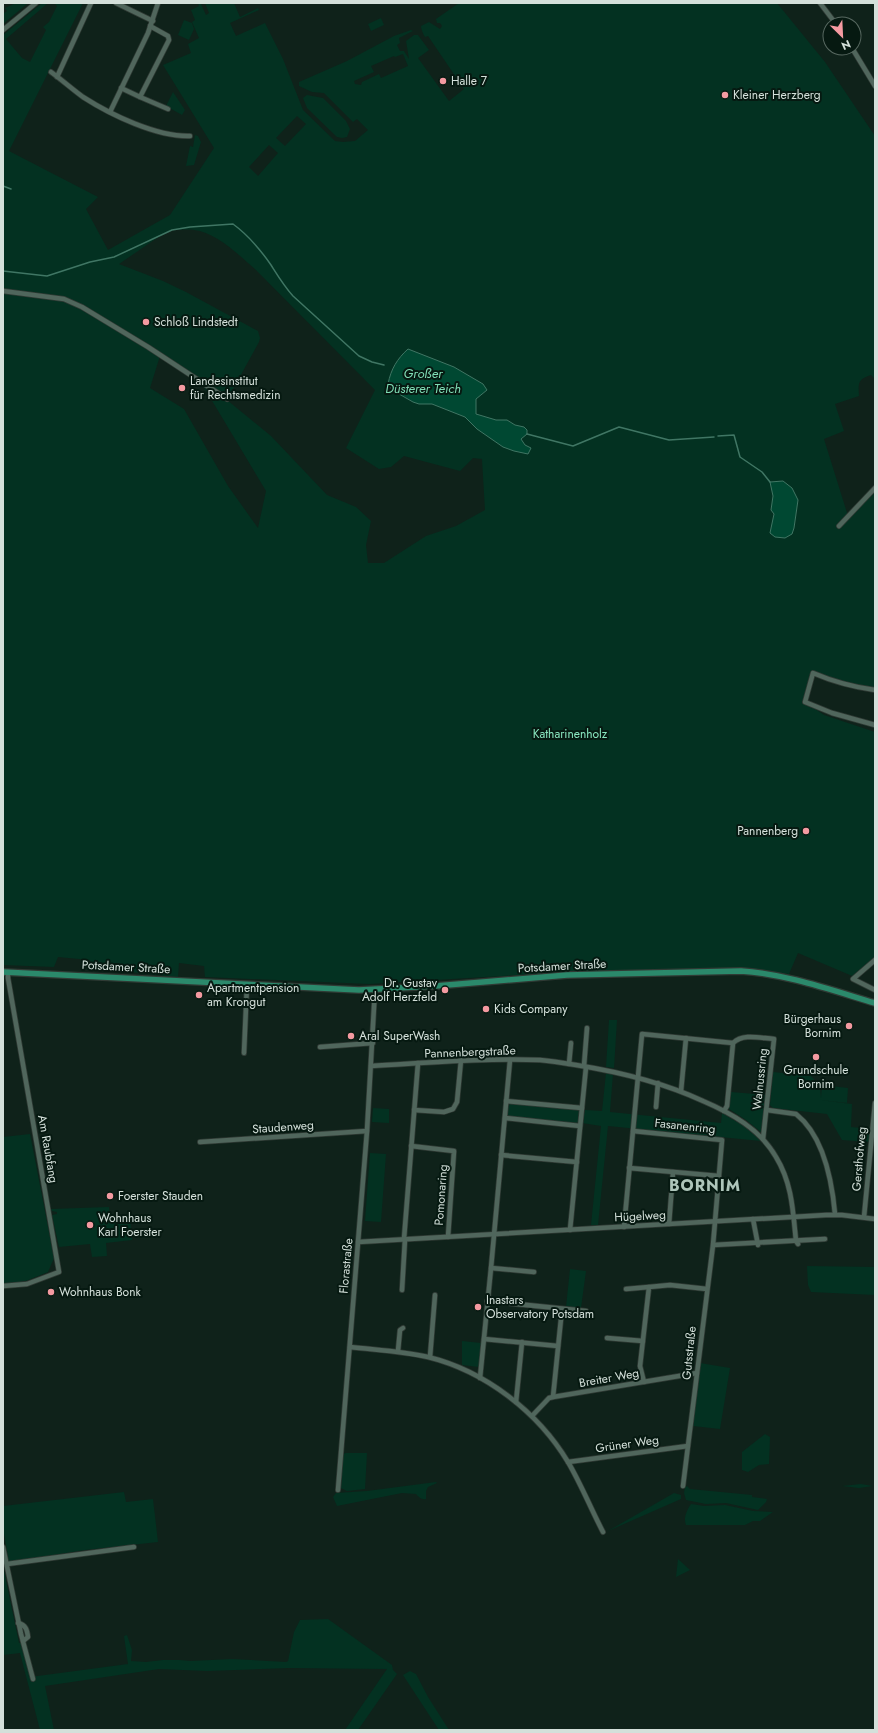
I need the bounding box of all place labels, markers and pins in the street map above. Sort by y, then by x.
place label: Halle 7 [451,72,488,90]
marker: Halle 7 [438,76,448,86]
place label: Kleiner Herzberg [733,86,821,104]
marker: Kleiner Herzberg [720,90,730,100]
place label: Schloß Lindstedt [154,313,238,331]
marker: Schloß Lindstedt [141,317,151,327]
place label: Landesinstitut für Rechtsmedizin [190,372,281,404]
marker: Landesinstitut für Rechtsmedizin [177,383,187,393]
place label: Pannenberg [737,822,798,840]
marker: Pannenberg [801,826,811,836]
place label: Dr. Gustav Adolf Herzfeld [362,974,438,1006]
place label: Apartmentpension am Krongut [207,979,299,1011]
marker: Dr. Gustav Adolf Herzfeld [440,985,450,995]
marker: Apartmentpension am Krongut [194,990,204,1000]
place label: Kids Company [494,1000,568,1018]
marker: Kids Company [481,1004,491,1014]
place label: Bürgerhaus Bornim [784,1010,841,1042]
marker: Bürgerhaus Bornim [844,1021,854,1031]
place label: Aral SuperWash [359,1027,440,1045]
marker: Aral SuperWash [346,1031,356,1041]
marker: Grundschule Bornim [811,1052,821,1062]
place label: Grundschule Bornim [784,1061,848,1093]
place label: Foerster Stauden [118,1187,203,1205]
marker: Foerster Stauden [105,1191,115,1201]
place label: Wohnhaus Karl Foerster [98,1209,162,1241]
marker: Wohnhaus Karl Foerster [85,1220,95,1230]
place label: Wohnhaus Bonk [59,1283,141,1301]
marker: Wohnhaus Bonk [46,1287,56,1297]
place label: Inastars Observatory Potsdam [486,1291,594,1323]
marker: Inastars Observatory Potsdam [473,1302,483,1312]

